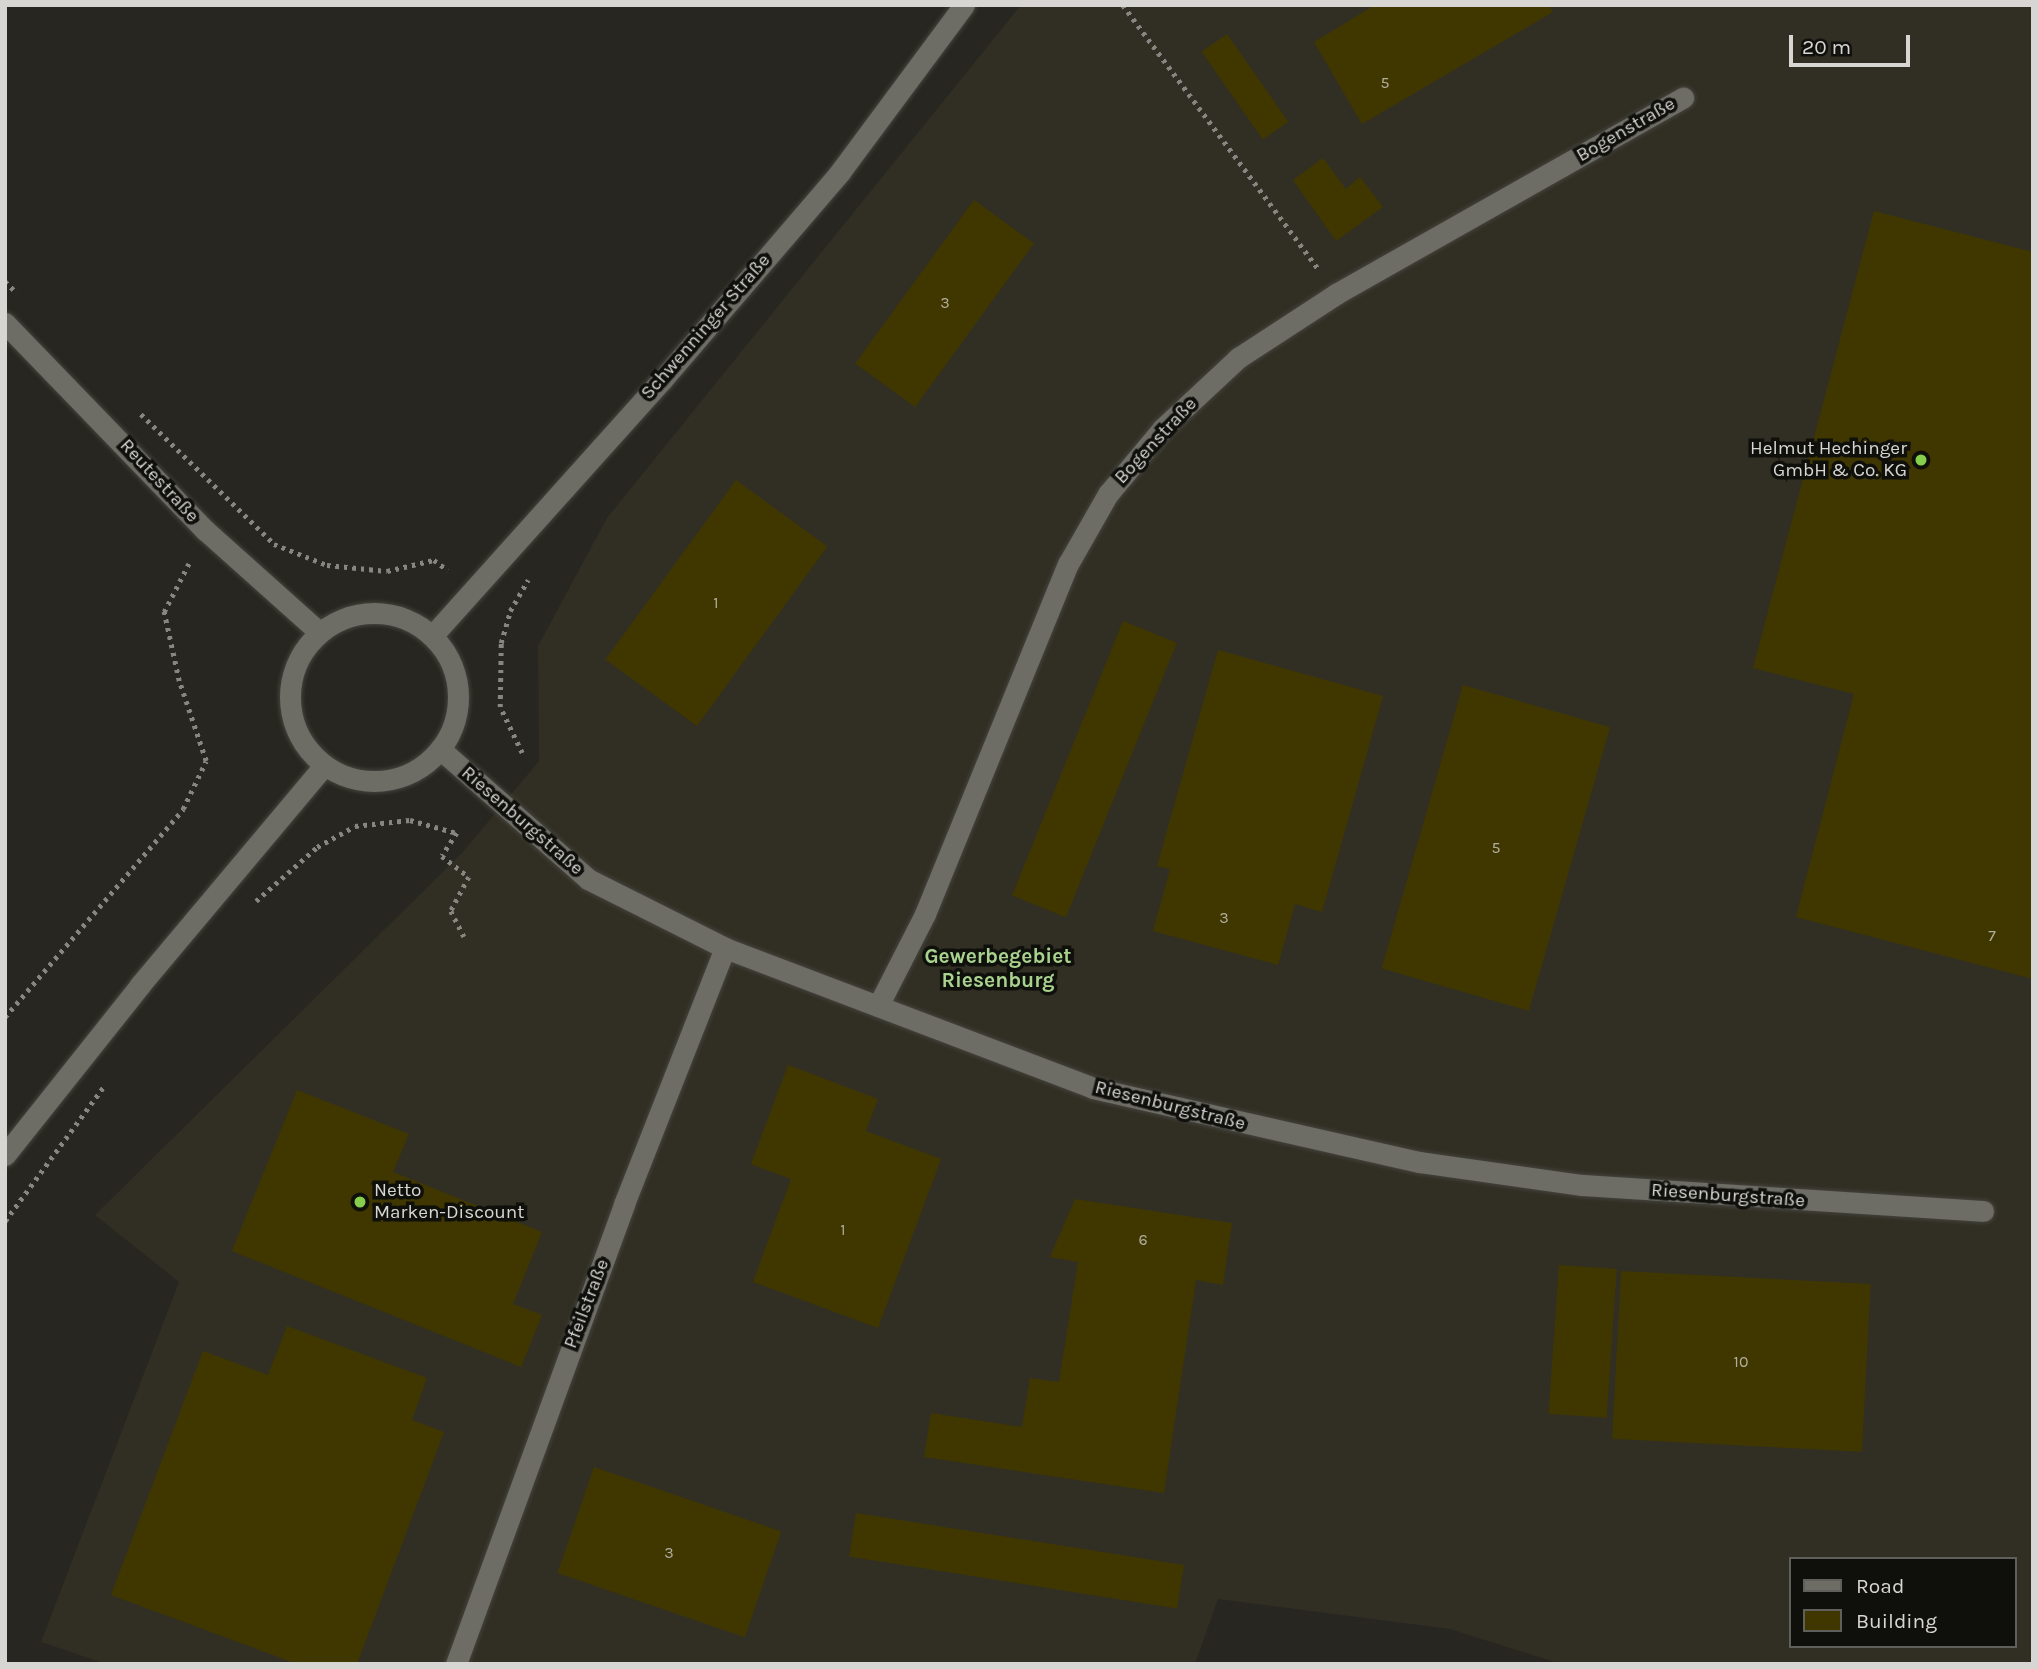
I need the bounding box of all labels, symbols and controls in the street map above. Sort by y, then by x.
scale bar [1793,21,1914,65]
text: 20 m [1802,35,1851,59]
house number: 5 [1380,73,1390,93]
street label: Bogenstraße [1573,93,1679,167]
street label: Schwenninger Straße [637,249,775,405]
house number: 3 [940,293,950,313]
street label: Bogenstraße [1110,393,1202,489]
street label: Reutestraße [115,435,203,527]
place label: Helmut Hechinger GmbH & Co. KG [1750,438,1907,482]
marker: Helmut Hechinger GmbH & Co. KG [1913,452,1929,468]
house number: 1 [713,593,719,613]
street label: Riesenburgstraße [456,762,588,880]
house number: 5 [1491,838,1501,858]
house number: 3 [1219,908,1229,928]
house number: 7 [1988,926,1996,946]
district label: Gewerbegebiet Riesenburg [924,943,1072,993]
street label: Riesenburgstraße [1092,1076,1248,1136]
street label: Riesenburgstraße [1650,1179,1806,1213]
place label: Netto Marken-Discount [374,1180,524,1224]
marker: Netto Marken-Discount [352,1194,368,1210]
house number: 1 [840,1220,846,1240]
house number: 6 [1138,1230,1148,1250]
street label: Pfeilstraße [560,1256,614,1352]
house number: 10 [1734,1352,1748,1372]
house number: 3 [664,1543,674,1563]
legend [1790,1557,2017,1648]
text: Road [1856,1574,1904,1598]
text: Building [1856,1609,1937,1633]

